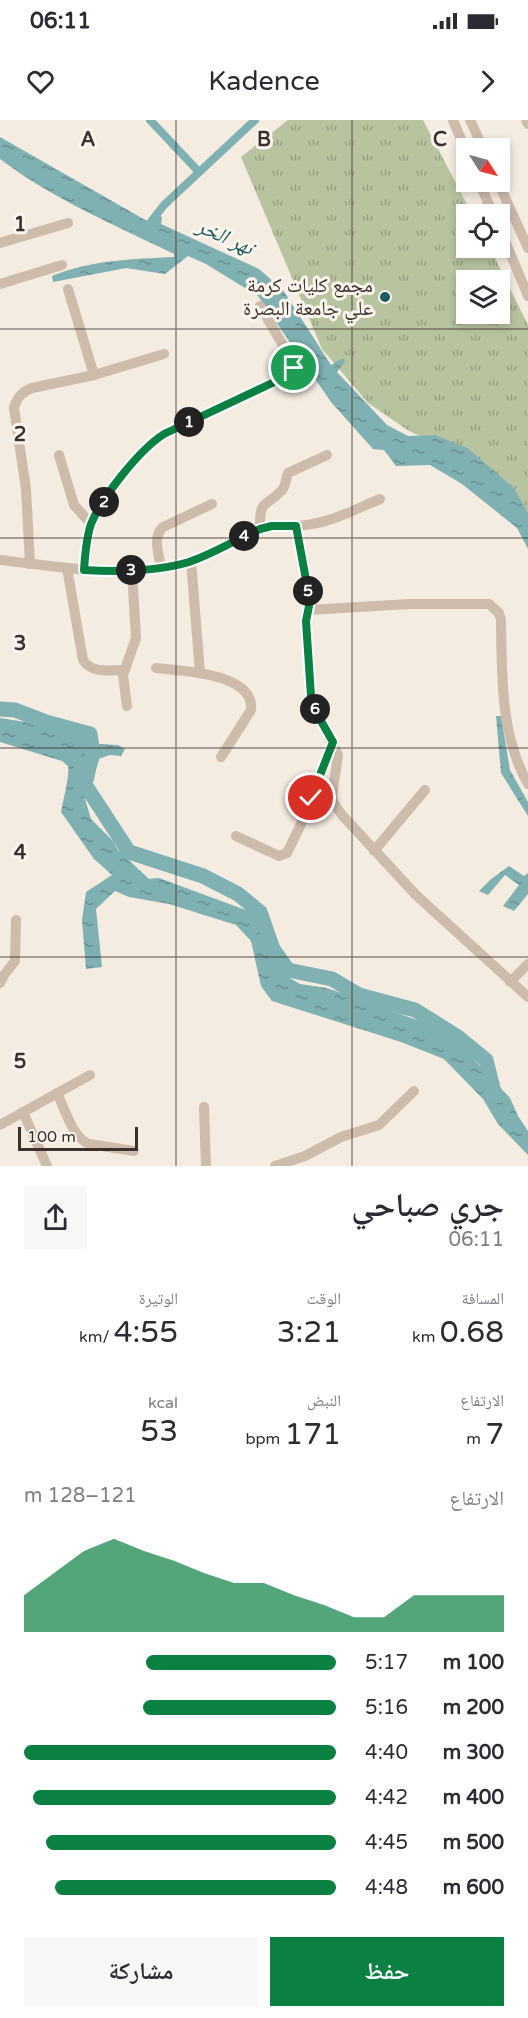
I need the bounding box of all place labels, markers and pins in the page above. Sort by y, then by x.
place label: مجمع كليات كرمة علي جامعة البصرة [243,274,373,324]
marker: مجمع كليات كرمة علي جامعة البصرة [378,290,392,304]
pin [268,342,319,393]
pin: 1 [174,407,204,437]
pin: 2 [89,487,119,517]
pin: 4 [229,521,259,551]
pin: 3 [116,555,146,585]
pin: 5 [293,576,323,606]
pin: 6 [300,694,330,724]
pin [285,772,336,823]

